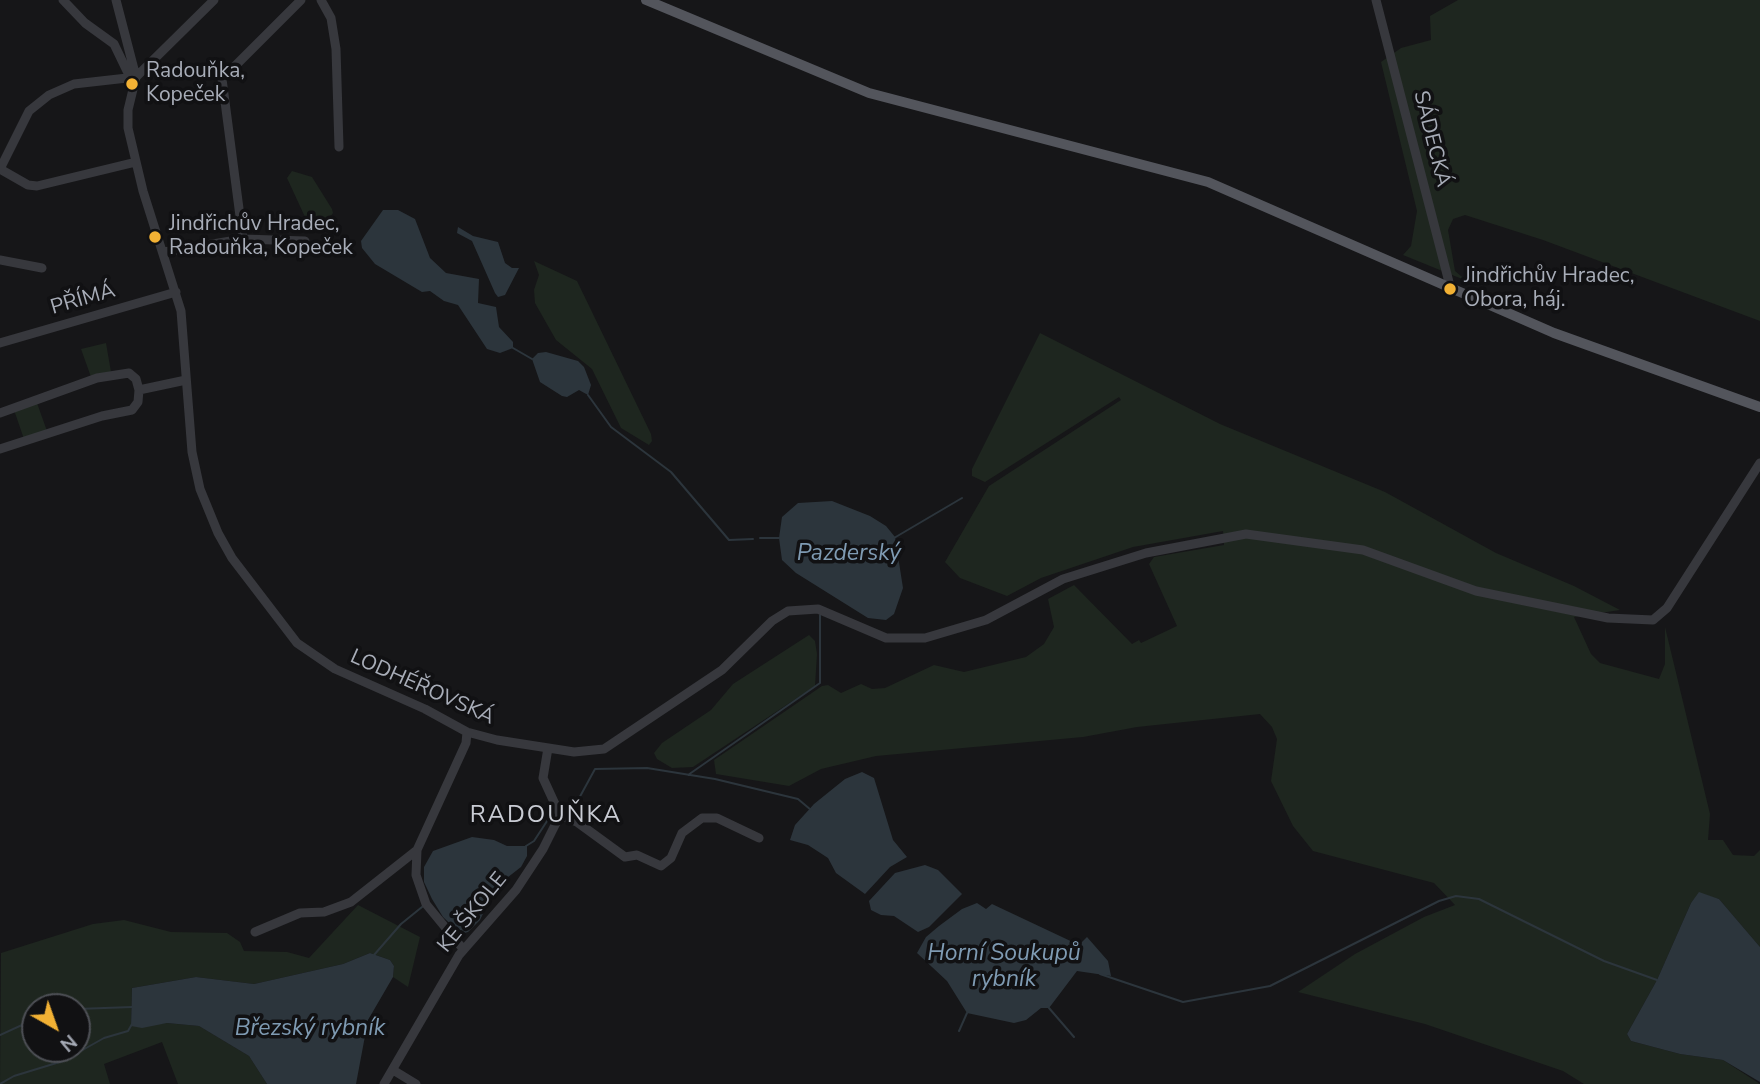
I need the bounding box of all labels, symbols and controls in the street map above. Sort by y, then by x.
place label: Radouňka, Kopeček [146,59,245,109]
marker: Radouňka, Kopeček [124,76,140,92]
street label: SÁDECKÁ [1407,88,1455,190]
place label: Jindřichův Hradec, Radouňka, Kopeček [169,212,353,262]
marker: Jindřichův Hradec, Radouňka, Kopeček [147,229,163,245]
place label: Jindřichův Hradec, Obora, háj. [1464,264,1635,314]
street label: PŘÍMÁ [48,279,118,321]
marker: Jindřichův Hradec, Obora, háj. [1442,281,1458,297]
water label: Pazderský [797,540,901,568]
street label: LODHÉŘOVSKÁ [346,645,498,731]
district label: RADOUŇKA [471,802,621,830]
street label: KE ŠKOLE [433,868,513,958]
water label: Horní Soukupů rybník [927,940,1081,994]
north arrow [21,993,91,1063]
water label: Březský rybník [235,1015,385,1043]
text: N [54,1028,82,1057]

